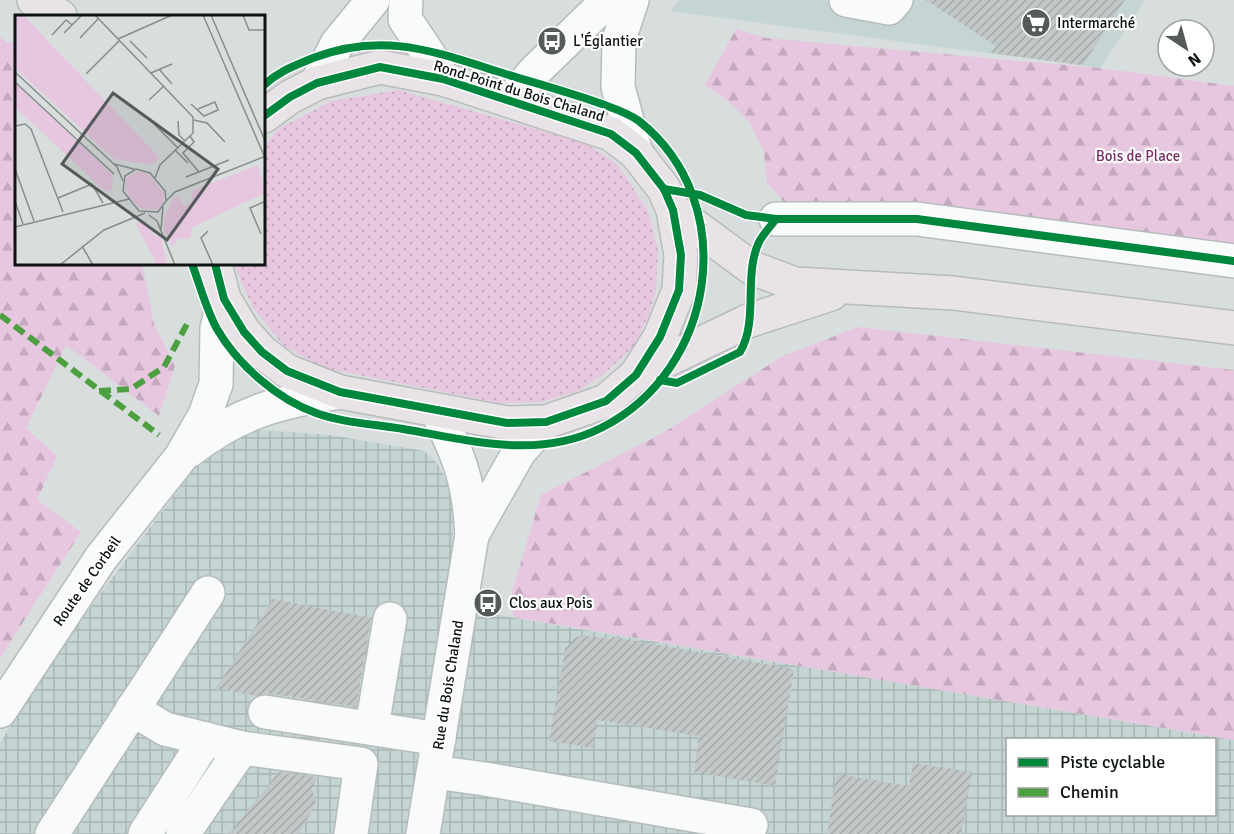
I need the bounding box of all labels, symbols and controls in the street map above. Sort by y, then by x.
supermarket icon: Intermarché [1020,7,1052,39]
place label: Intermarché [1057,14,1135,32]
inset map [15,15,266,266]
north arrow [1156,18,1216,78]
bus stop icon: L'Églantier [536,25,568,57]
place label: L'Églantier [573,31,643,50]
text: N [1184,48,1205,71]
street label: Rond-Point du Bois Chaland [431,56,607,126]
park label: Bois de Place [1096,147,1180,165]
street label: Route de Corbeil [49,533,125,629]
bus stop icon: Clos aux Pois [472,587,504,619]
place label: Clos aux Pois [509,594,593,612]
street label: Rue du Bois Chaland [429,619,467,751]
legend [1006,738,1216,816]
text: Piste cyclable [1060,751,1165,773]
text: Chemin [1060,781,1119,803]

